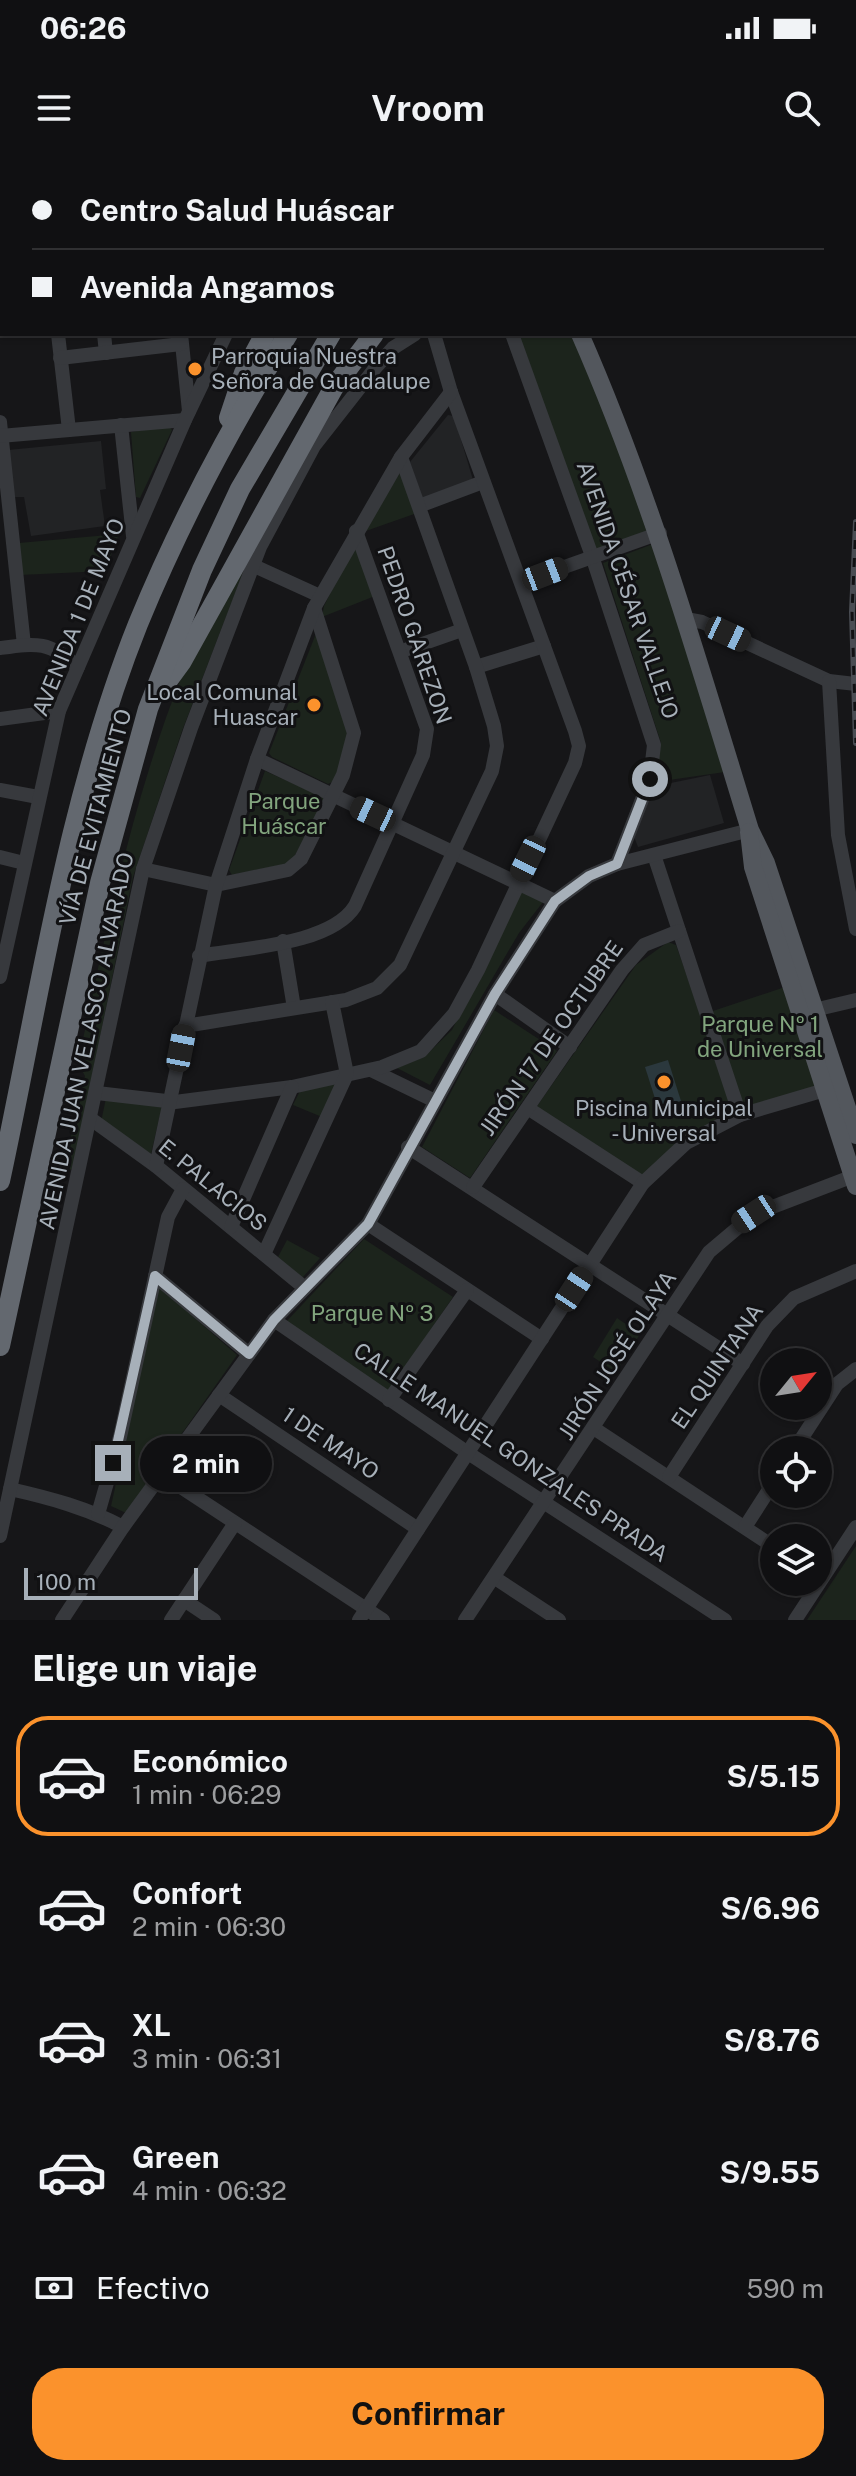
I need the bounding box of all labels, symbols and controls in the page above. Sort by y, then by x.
text: 06:26 [40,10,127,46]
icon: menu [32,86,76,130]
icon: search [780,86,824,130]
text: Vroom [371,87,485,129]
text: Centro Salud Huáscar [80,192,394,228]
text: Avenida Angamos [80,269,335,305]
place label: Parroquia Nuestra Señora de Guadalupe [211,343,431,394]
marker: Parroquia Nuestra Señora de Guadalupe [186,360,204,378]
street label: AVENIDA CÉSAR VALLEJO [572,458,684,722]
street label: AVENIDA 1 DE MAYO [26,514,130,720]
street label: PEDRO GAREZON [372,543,458,727]
car [518,554,572,594]
car [701,613,755,655]
place label: Local Comunal Huascar [146,679,298,730]
marker: Local Comunal Huascar [305,696,323,714]
street label: VÍA DE EVITAMIENTO [54,706,136,928]
route start [632,761,668,797]
park label: Parque Huáscar [241,788,327,839]
car [346,793,400,835]
car [507,832,549,886]
street label: AVENIDA JUAN VELASCO ALVARADO [33,850,139,1232]
street label: JIRÓN 17 DE OCTUBRE [473,935,628,1140]
park label: Parque Nº 1 de Universal [697,1011,823,1062]
car [165,1022,197,1074]
marker: Piscina Municipal - Universal [655,1073,673,1091]
place label: Piscina Municipal - Universal [575,1095,753,1146]
street label: E. PALACIOS [154,1133,272,1237]
car [727,1191,781,1237]
car [551,1262,597,1316]
street label: JIRÓN JOSÉ OLAYA [552,1265,681,1444]
street label: EL QUINTANA [666,1299,768,1433]
park label: Parque Nº 3 [311,1300,433,1326]
street label: CALLE MANUEL GONZALES PRADA [349,1337,673,1567]
north arrow [760,1348,832,1420]
map controls [760,1348,832,1596]
street label: 1 DE MAYO [278,1401,384,1485]
callout: 2 min [141,1435,273,1491]
button: locate [760,1436,832,1508]
route end [95,1445,131,1481]
text: 2 min [172,1448,240,1479]
button: layers [760,1524,832,1596]
scale bar [24,1564,198,1600]
text: 100 m [36,1569,96,1595]
text: Elige un viaje [32,1647,257,1689]
icon: car [36,1740,108,1812]
text: Económico [132,1743,288,1779]
text: S/5.15 [726,1758,820,1794]
text: 1 min · 06:29 [132,1779,281,1810]
icon: car [36,1872,108,1944]
text: Confort [132,1875,242,1911]
text: S/6.96 [720,1890,820,1926]
text: 2 min · 06:30 [132,1911,286,1942]
icon: car [36,2004,108,2076]
text: XL [132,2007,171,2043]
text: S/8.76 [724,2022,820,2058]
text: 3 min · 06:31 [132,2043,282,2074]
icon: car [36,2136,108,2208]
text: Green [132,2139,219,2175]
text: S/9.55 [719,2154,820,2190]
text: 4 min · 06:32 [132,2175,287,2206]
icon: cash [32,2266,76,2310]
text: Efectivo [96,2270,210,2306]
text: 590 m [747,2273,824,2304]
button: Confirmar [32,2368,824,2460]

